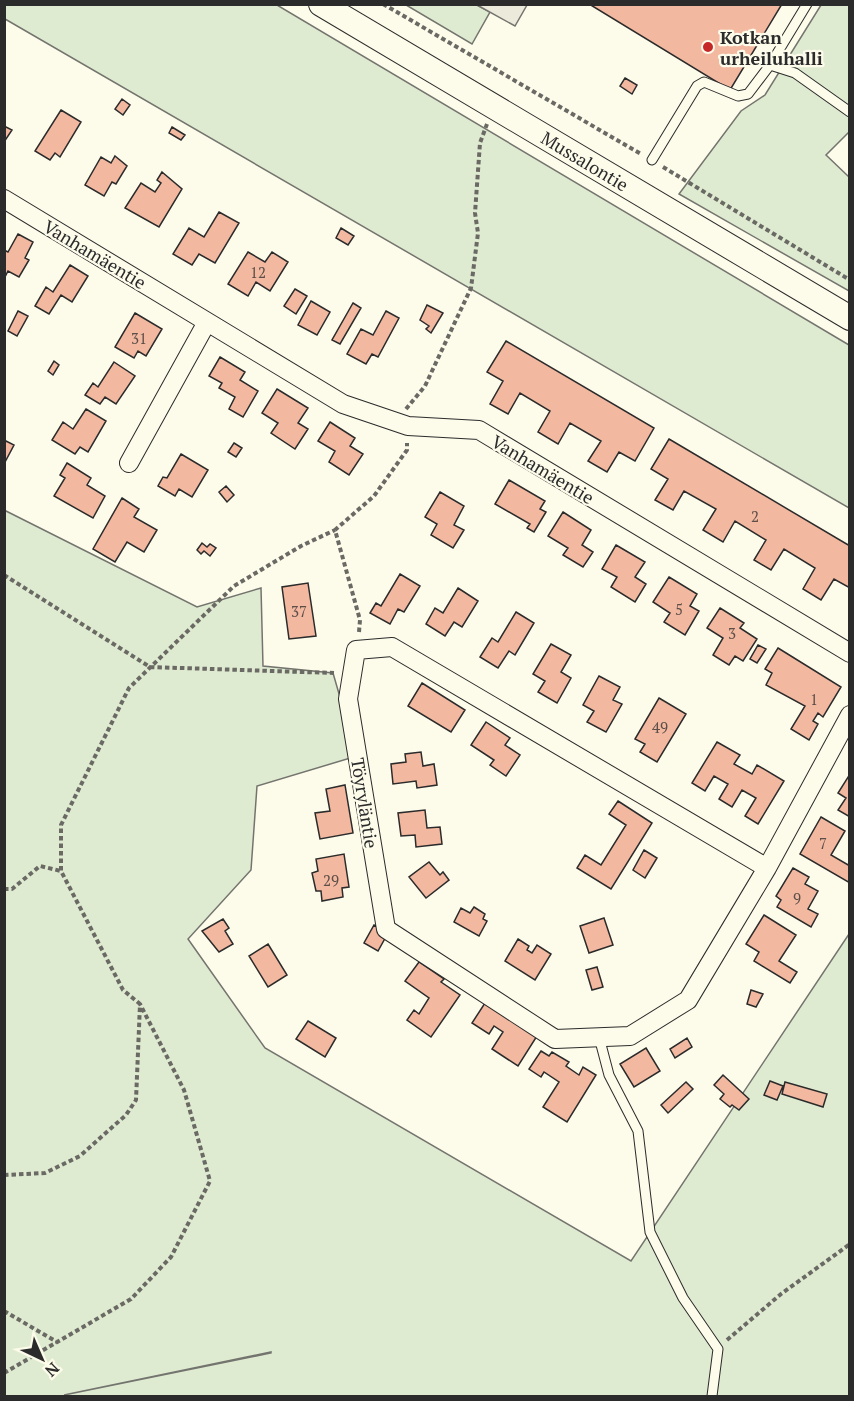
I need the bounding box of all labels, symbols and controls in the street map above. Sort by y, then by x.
place label: Kotkan urheiluhalli [720,25,823,70]
marker: Kotkan urheiluhalli [701,40,715,54]
street label: Mussalontie [537,126,633,196]
street label: Vanhamäentie [39,214,151,294]
house number: 12 [250,262,266,282]
house number: 31 [131,328,147,348]
street label: Vanhamäentie [487,429,599,509]
house number: 2 [751,506,759,526]
house number: 5 [675,599,683,619]
house number: 37 [291,601,307,621]
house number: 3 [728,623,736,643]
house number: 1 [810,689,818,709]
house number: 49 [652,717,668,737]
street label: Töyryläntie [346,756,384,850]
house number: 7 [819,833,827,853]
house number: 29 [323,870,339,890]
house number: 9 [793,888,801,908]
north arrow [12,1329,72,1389]
text: N [40,1358,64,1382]

